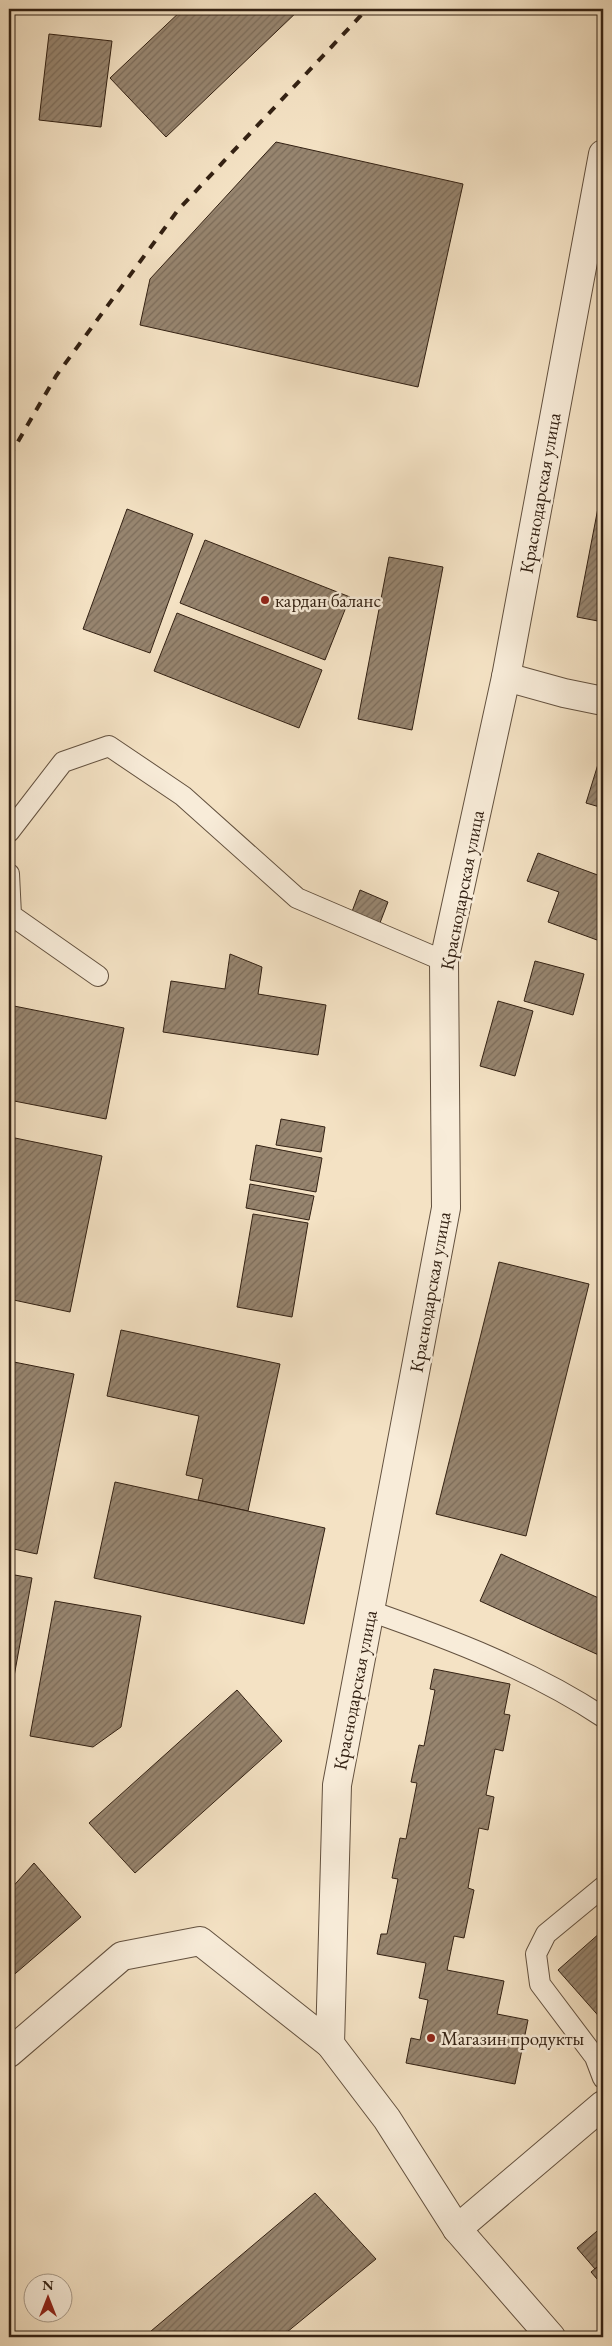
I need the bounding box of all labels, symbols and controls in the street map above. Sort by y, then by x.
street label: Краснодарская улица [514,410,566,575]
place label: кардан баланс [275,588,381,613]
marker: кардан баланс [259,594,271,606]
street label: Краснодарская улица [434,807,490,972]
street label: Краснодарская улица [404,1209,456,1374]
street label: Краснодарская улица [327,1607,383,1772]
place label: Магазин продукты [441,2026,585,2051]
marker: Магазин продукты [425,2032,437,2044]
north arrow [22,2274,72,2324]
text: N [42,2276,54,2294]

